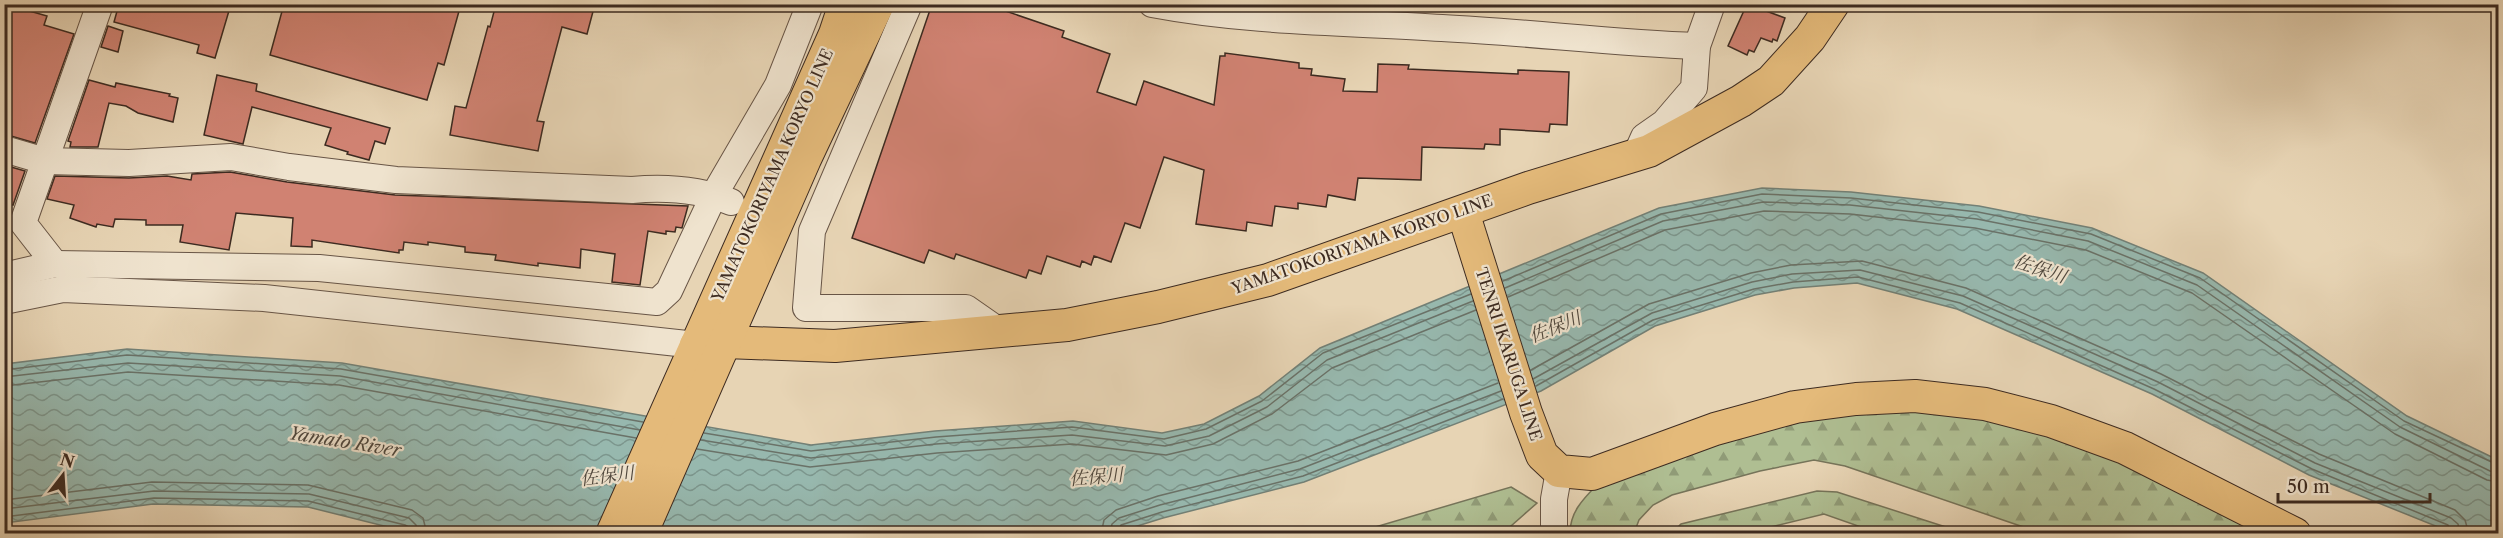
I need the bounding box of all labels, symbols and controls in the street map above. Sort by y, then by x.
street label: YAMATOKORIYAMA KORYO LINE [707,45,837,306]
street label: YAMATOKORIYAMA KORYO LINE [1228,190,1495,299]
water label: 佐保川 [2011,250,2071,288]
street label: TENRI IKARUGA LINE [1471,265,1547,443]
water label: 佐保川 [1526,306,1586,347]
water label: Yamato River [287,422,404,462]
north arrow [33,445,93,505]
text: N [58,449,77,472]
water label: 佐保川 [579,462,637,490]
water label: 佐保川 [1068,464,1126,490]
scale bar [2278,466,2430,504]
text: 50 m [2287,476,2330,498]

